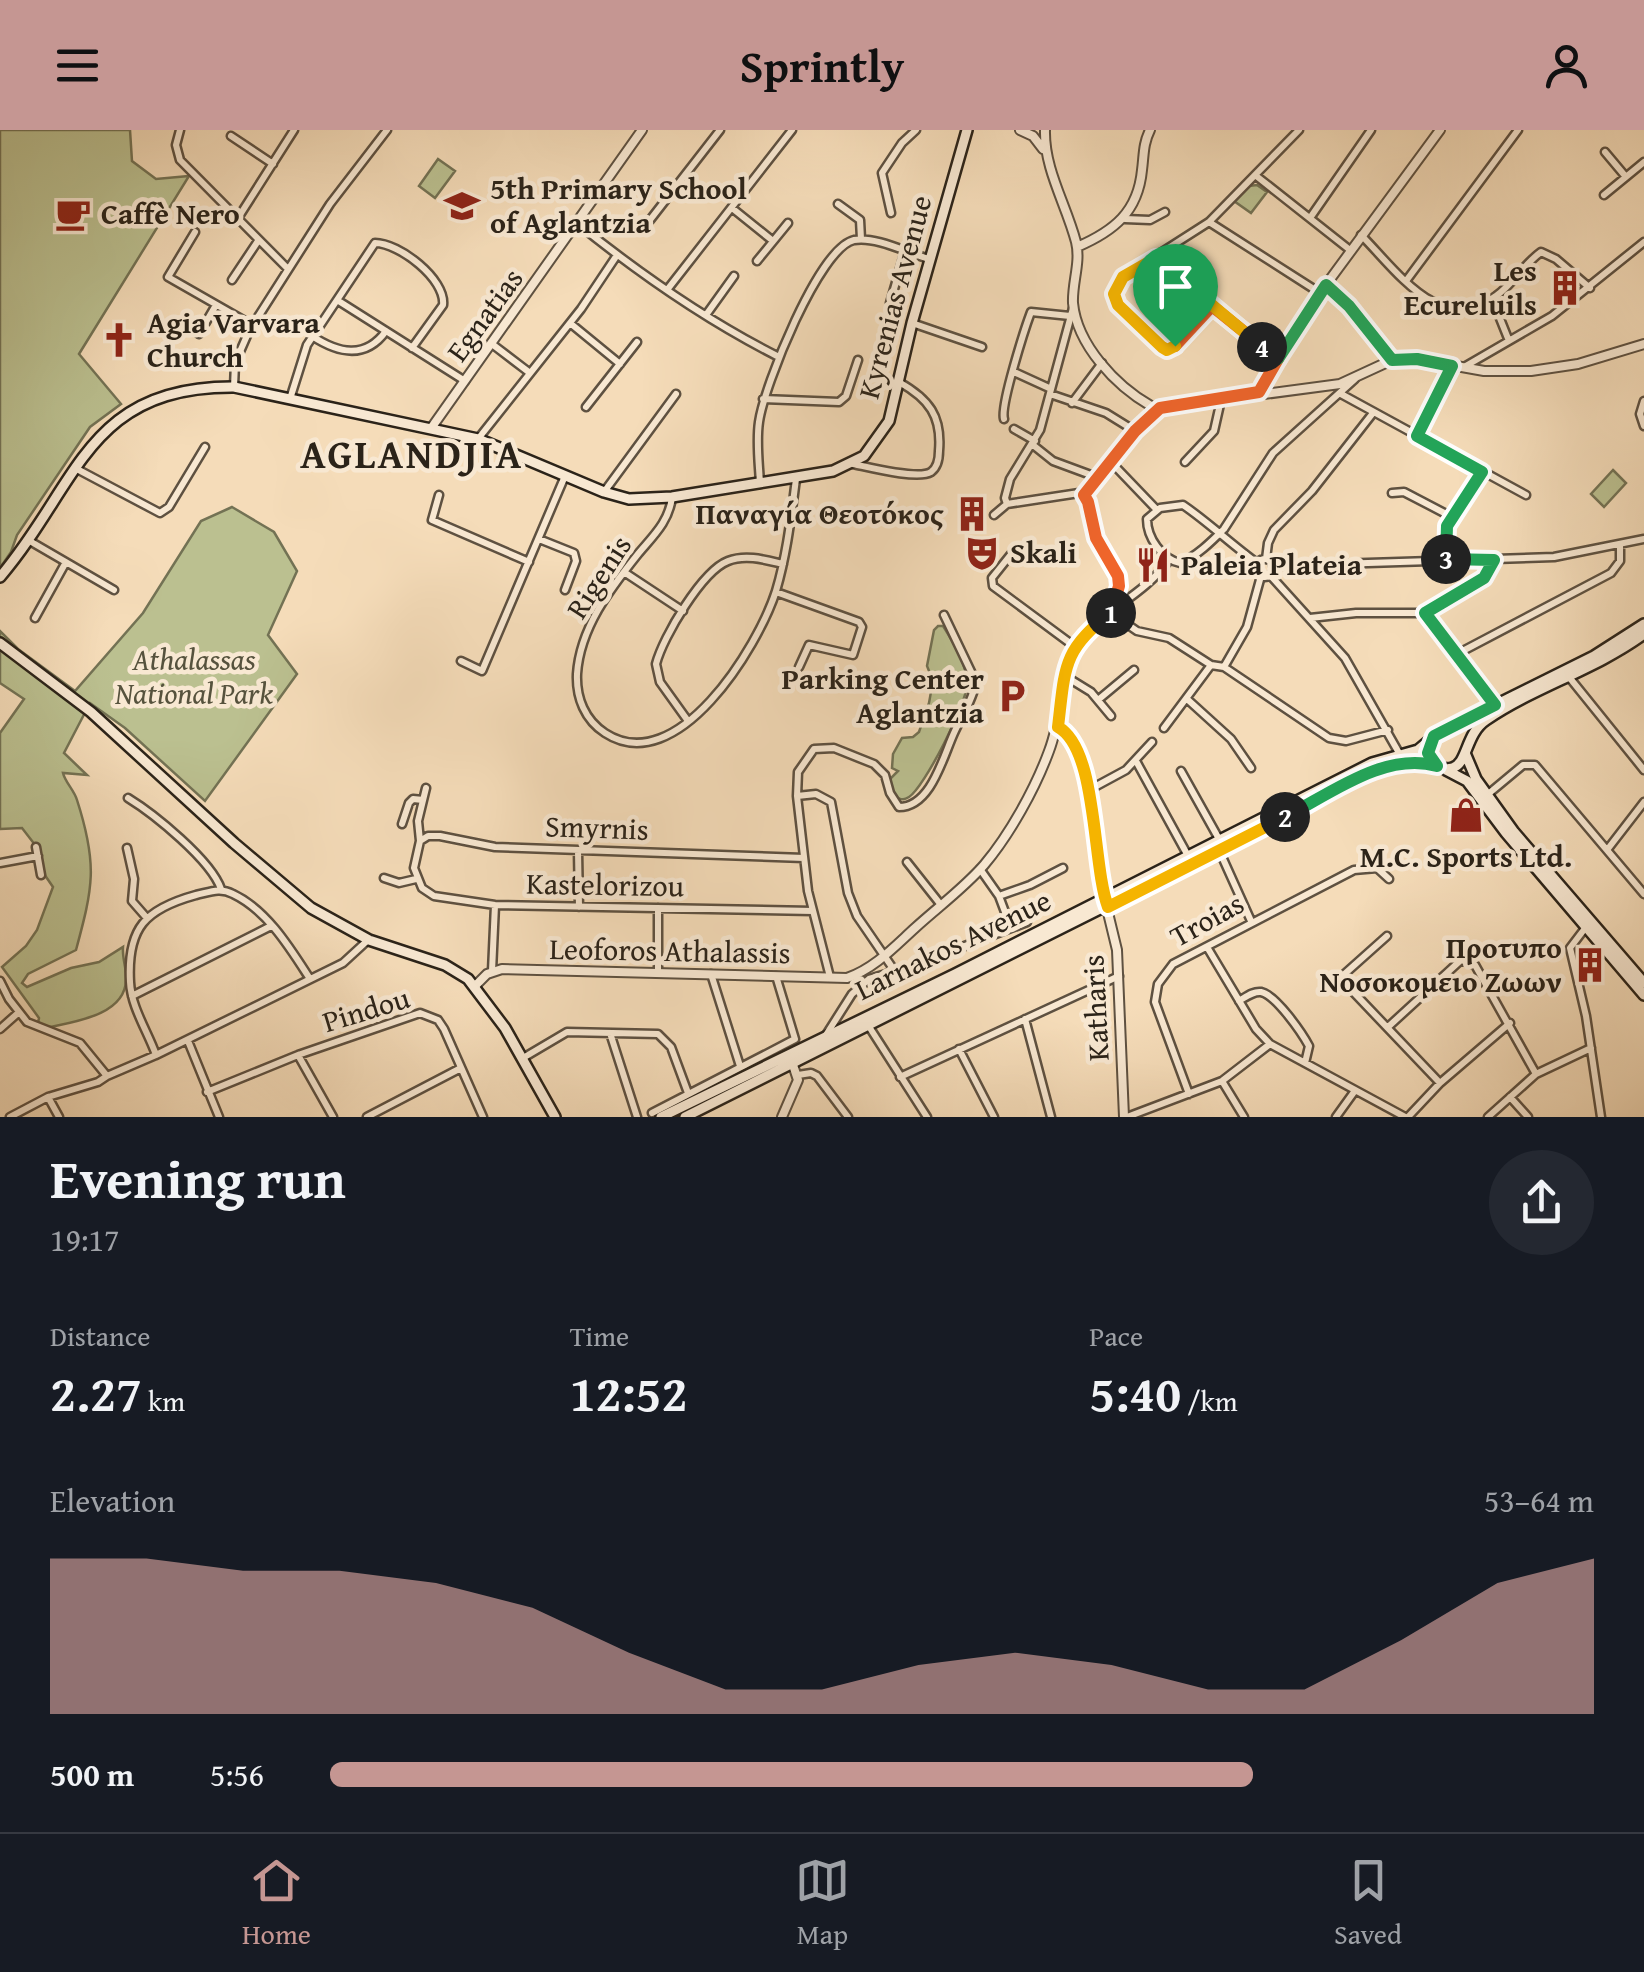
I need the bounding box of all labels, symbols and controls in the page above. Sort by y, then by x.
text: Sprintly [740,33,904,98]
icon: menu [50,38,105,93]
icon: person [1539,38,1594,93]
place label: 5th Primary School of Aglantzia [490,166,747,244]
school or university icon: 5th Primary School of Aglantzia [443,187,481,225]
street label: Kyrenias Avenue [846,190,942,403]
place label: Caffè Nero [101,191,240,235]
cafe icon: Caffè Nero [54,195,92,233]
pin [1133,244,1218,347]
place label: Les Ecureluils [1404,248,1537,326]
street label: Egnatias [435,259,533,370]
icon: arrive [1148,259,1203,314]
building icon: Les Ecureluils [1546,269,1584,307]
place label: Agia Varvara Church [147,300,320,378]
church icon: Agia Varvara Church [100,321,138,359]
pin: 4 [1237,322,1287,372]
text: 4 [1255,326,1269,367]
district label: AGLANDJIA [300,424,524,483]
place label: Παναγία Θεοτόκος [696,491,944,535]
building icon: Παναγία Θεοτόκος [953,495,991,533]
street label: Rigenis [555,526,642,627]
place label: Skali [1010,530,1077,574]
theatre icon: Skali [963,534,1001,572]
pin: 3 [1421,534,1471,584]
text: 3 [1439,538,1453,579]
place label: Paleia Plateia [1181,542,1363,586]
restaurant icon: Paleia Plateia [1134,546,1172,584]
pin: 1 [1086,588,1136,638]
text: 1 [1104,592,1118,633]
park label: Athalassas National Park [114,637,273,715]
place label: Parking Center Aglantzia [782,656,985,734]
parking icon: Parking Center Aglantzia [993,677,1031,715]
pin: 2 [1260,792,1310,842]
text: 2 [1278,796,1292,837]
shop icon: M.C. Sports Ltd. [1447,796,1485,834]
street label: Smyrnis [544,803,650,851]
place label: M.C. Sports Ltd. [1360,834,1572,878]
street label: Kastelorizou [526,861,685,907]
street label: Larnakos Avenue [847,878,1058,1011]
street label: Troias [1162,881,1252,957]
place label: Προτυπο Νοσοκομειο Ζωων [1319,925,1562,1003]
street label: Leoforos Athalassis [549,926,791,974]
building icon: Προτυπο Νοσοκομειο Ζωων [1571,946,1609,984]
street label: Katharis [1070,954,1120,1062]
street label: Pindou [317,975,415,1043]
text: Evening run [50,1138,346,1218]
button: share [1489,1150,1594,1255]
text: 19:17 [50,1216,119,1263]
text: Distance [50,1315,150,1356]
text: Time [570,1315,629,1356]
text: Pace [1089,1315,1143,1356]
text: 2.27 [50,1356,142,1429]
text: 12:52 [570,1356,687,1429]
text: 5:40 [1089,1356,1181,1429]
text: km [142,1380,185,1421]
text: /km [1181,1380,1238,1421]
text: Elevation [50,1477,175,1524]
text: 53–64 m [1484,1477,1594,1524]
text: 500 m [50,1751,134,1798]
text: 5:56 [210,1751,264,1798]
tab: Home [242,1853,311,1954]
tab: Map [795,1853,850,1954]
tab: Saved [1334,1853,1402,1954]

